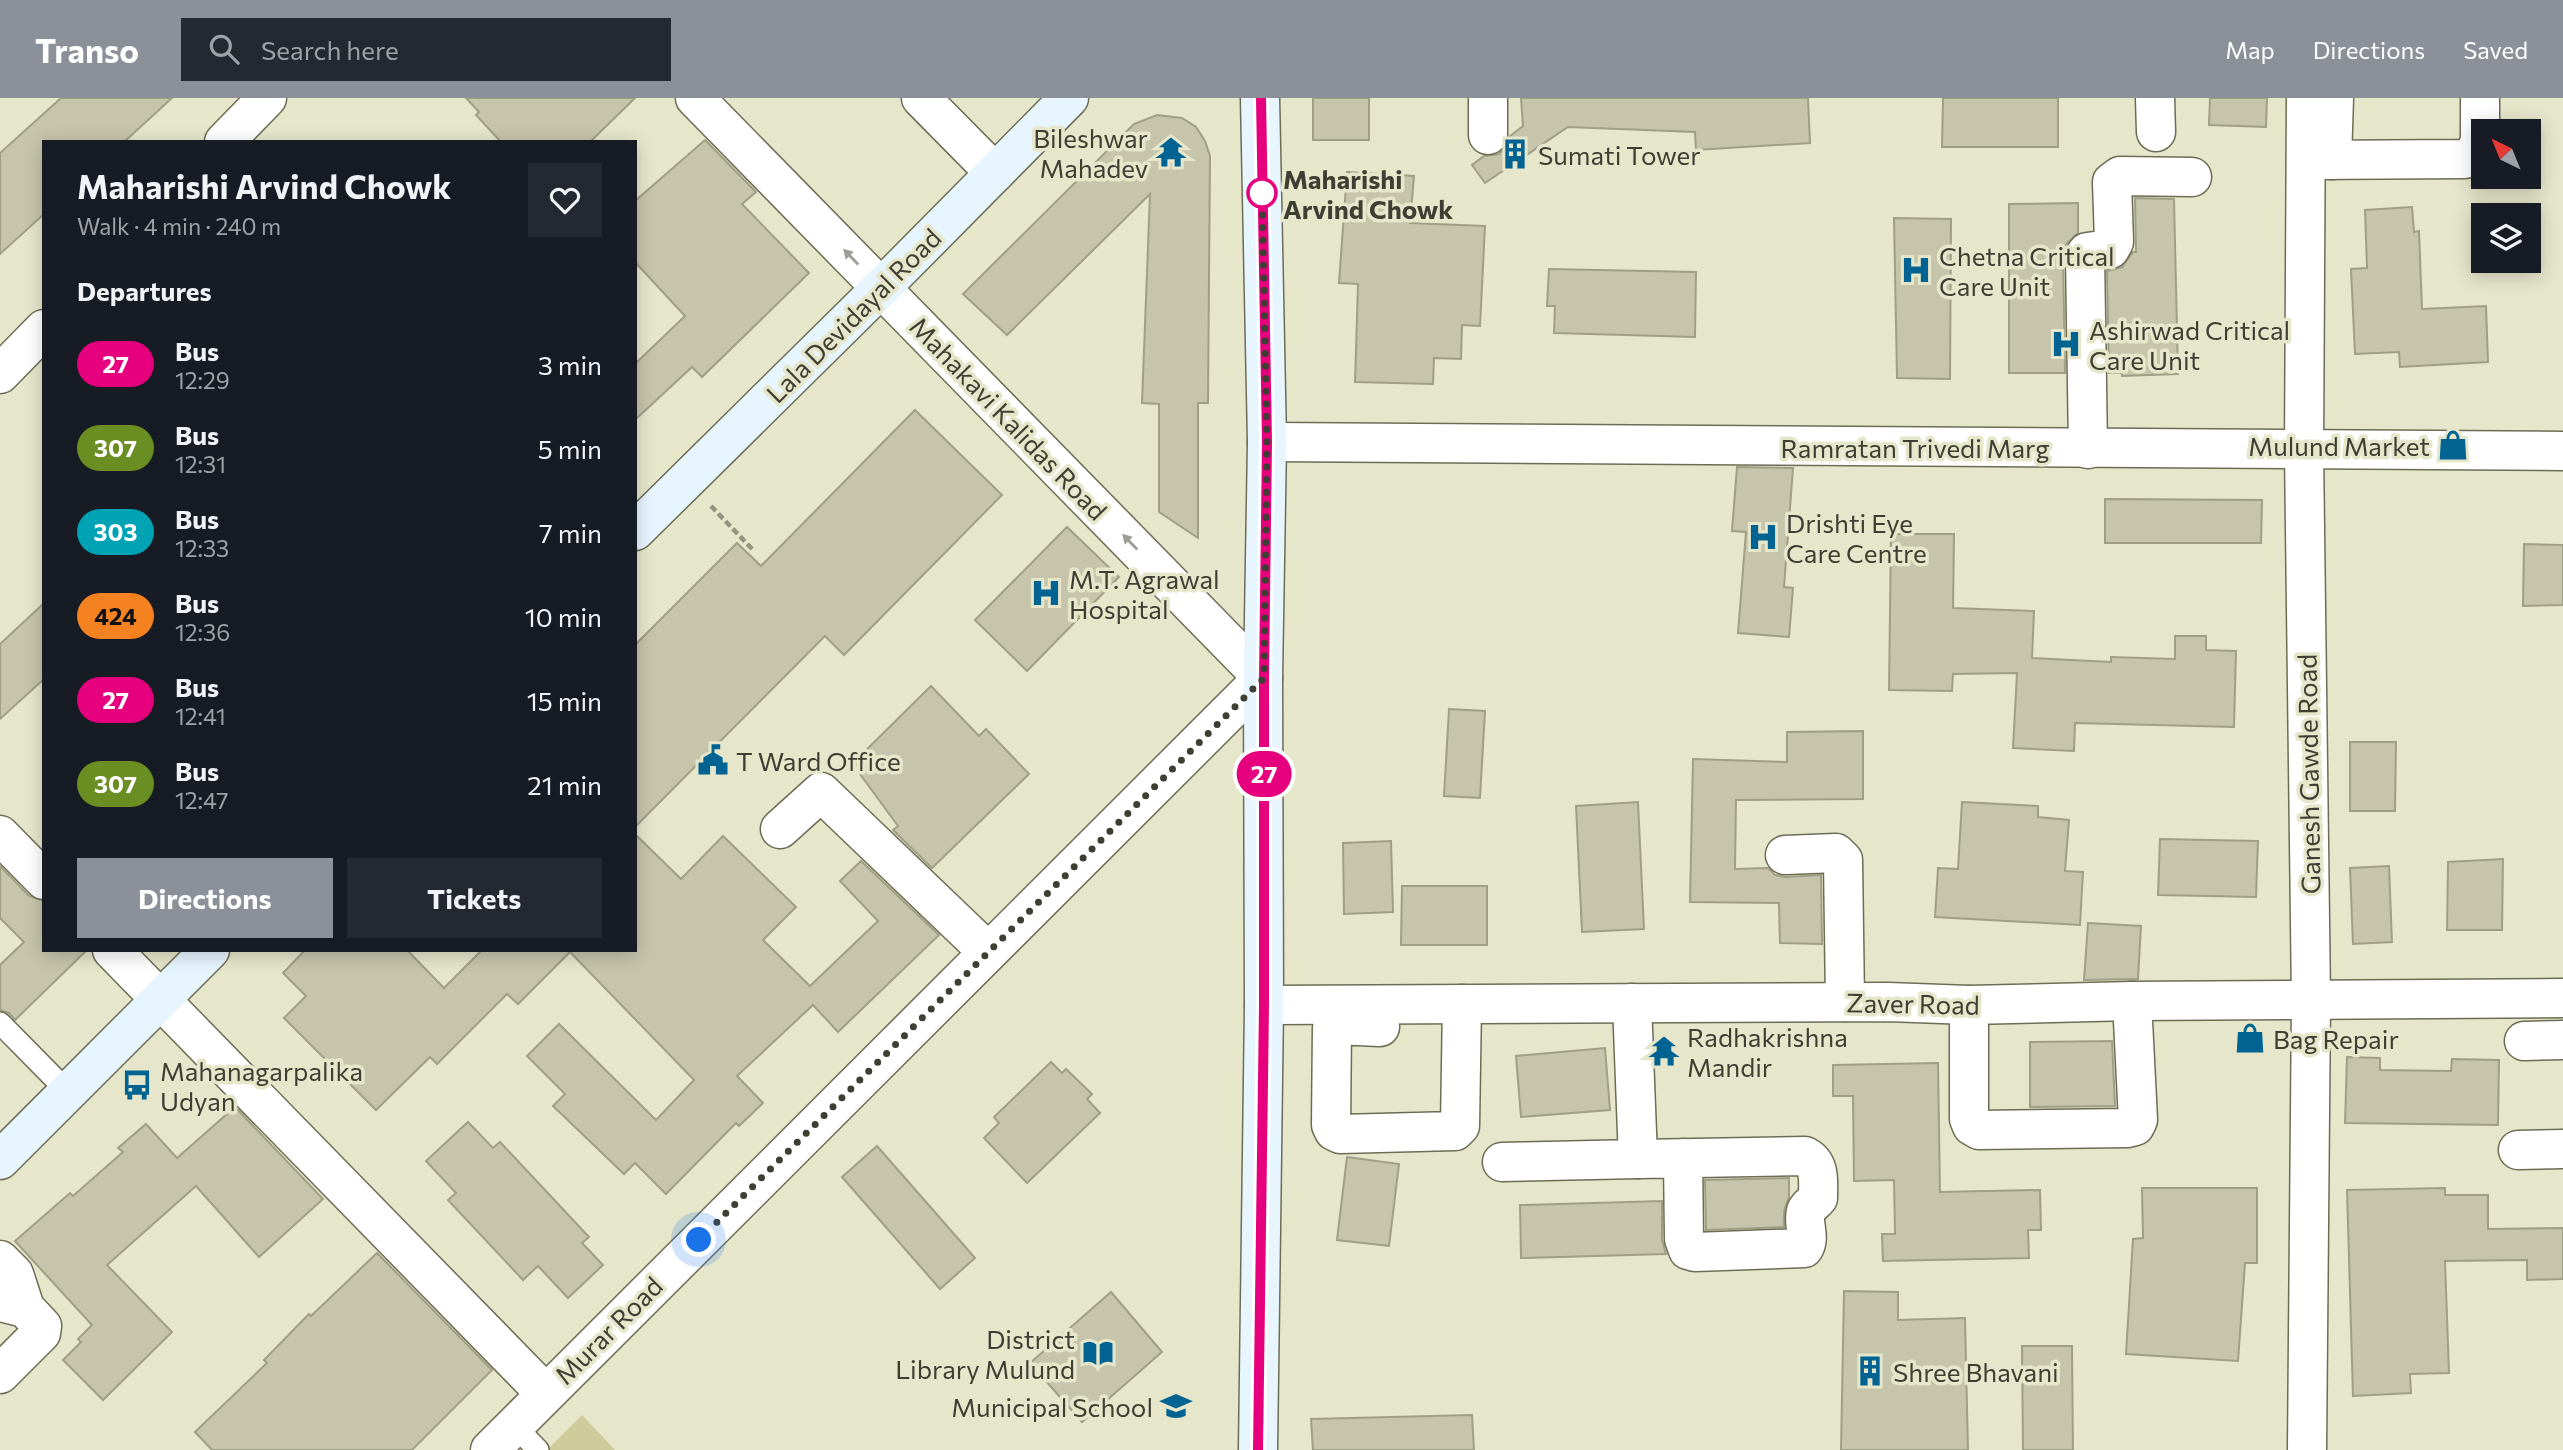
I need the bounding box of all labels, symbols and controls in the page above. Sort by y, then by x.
search box [181,18,671,81]
text: Transo [35,29,139,70]
icon: search [205,30,243,68]
text: Search here [261,34,399,65]
text: Map [2225,35,2275,64]
text: Directions [2313,35,2425,64]
text: Saved [2463,35,2528,64]
north arrow [2471,119,2541,189]
map controls [2471,119,2541,273]
place label: Bileshwar Mahadev [1033,122,1148,183]
temple icon: Bileshwar Mahadev [1154,135,1188,169]
building icon: Sumati Tower [1498,137,1532,171]
place label: Sumati Tower [1538,139,1701,170]
button: heart [528,163,602,237]
place label: Maharishi Arvind Chowk [1283,163,1453,224]
text: Maharishi Arvind Chowk [77,165,451,206]
marker: Maharishi Arvind Chowk [1247,178,1277,208]
button: layers [2471,203,2541,273]
text: Walk · 4 min · 240 m [77,212,281,240]
street label: Lala Devidayal Road [759,221,947,409]
place label: Chetna Critical Care Unit [1939,240,2115,301]
one-way arrow [843,249,859,266]
hospital icon: Chetna Critical Care Unit [1899,253,1933,287]
text: Departures [77,275,212,306]
street label: Mahakavi Kalidas Road [904,310,1114,526]
place label: Ashirwad Critical Care Unit [2089,314,2290,375]
hospital icon: Ashirwad Critical Care Unit [2049,327,2083,361]
text: Bus [175,335,219,366]
text: 27 [102,349,129,378]
text: 3 min [538,349,602,380]
text: 12:29 [175,366,230,394]
text: Bus [175,419,219,450]
shop icon: Mulund Market [2436,428,2470,462]
place label: Mulund Market [2248,430,2430,461]
street label: Ramratan Trivedi Marg [1780,432,2050,463]
text: 307 [94,433,137,462]
text: 5 min [538,433,602,464]
text: 12:31 [175,450,226,478]
text: Bus [175,503,219,534]
place label: Drishti Eye Care Centre [1786,507,1927,568]
text: 303 [94,517,137,546]
text: 7 min [539,517,602,548]
hospital icon: Drishti Eye Care Centre [1746,520,1780,554]
text: 12:33 [175,534,229,562]
one-way arrow [1122,534,1138,550]
place label: M.T. Agrawal Hospital [1069,563,1220,624]
hospital icon: M.T. Agrawal Hospital [1029,576,1063,610]
text: Bus [175,587,219,618]
text: 424 [94,601,137,630]
text: 10 min [525,601,602,632]
text: 12:36 [175,618,230,646]
street label: Ganesh Gawde Road [2290,654,2326,894]
text: Bus [175,671,219,702]
text: 27 [102,685,129,714]
text: 15 min [527,685,602,716]
text: 12:41 [175,702,226,730]
public building icon: T Ward Office [696,743,730,777]
place label: T Ward Office [736,745,901,776]
line badge: 27 [1232,751,1296,797]
text: Bus [175,755,219,786]
text: 27 [1251,759,1277,788]
text: 307 [94,769,137,798]
text: 21 min [527,769,602,800]
text: 12:47 [175,786,229,814]
button: Directions [77,858,333,938]
button: Tickets [347,858,602,938]
street label: Zaver Road [1846,986,1980,1020]
place label: Radhakrishna Mandir [1687,1021,1848,1082]
shop icon: Bag Repair [2233,1021,2267,1055]
place label: Bag Repair [2273,1023,2399,1054]
temple icon: Radhakrishna Mandir [1647,1034,1681,1068]
place label: Mahanagarpalika Udyan [160,1055,363,1116]
bus stop icon: Mahanagarpalika Udyan [120,1068,154,1102]
your location [681,1222,716,1257]
street label: Murar Road [548,1270,668,1390]
place label: District Library Mulund [895,1323,1075,1384]
library icon: District Library Mulund [1081,1336,1115,1370]
building icon: Shree Bhavani [1853,1354,1887,1388]
place label: Shree Bhavani [1893,1356,2059,1387]
school or university icon: Municipal School [1159,1389,1193,1423]
place label: Municipal School [951,1391,1153,1422]

